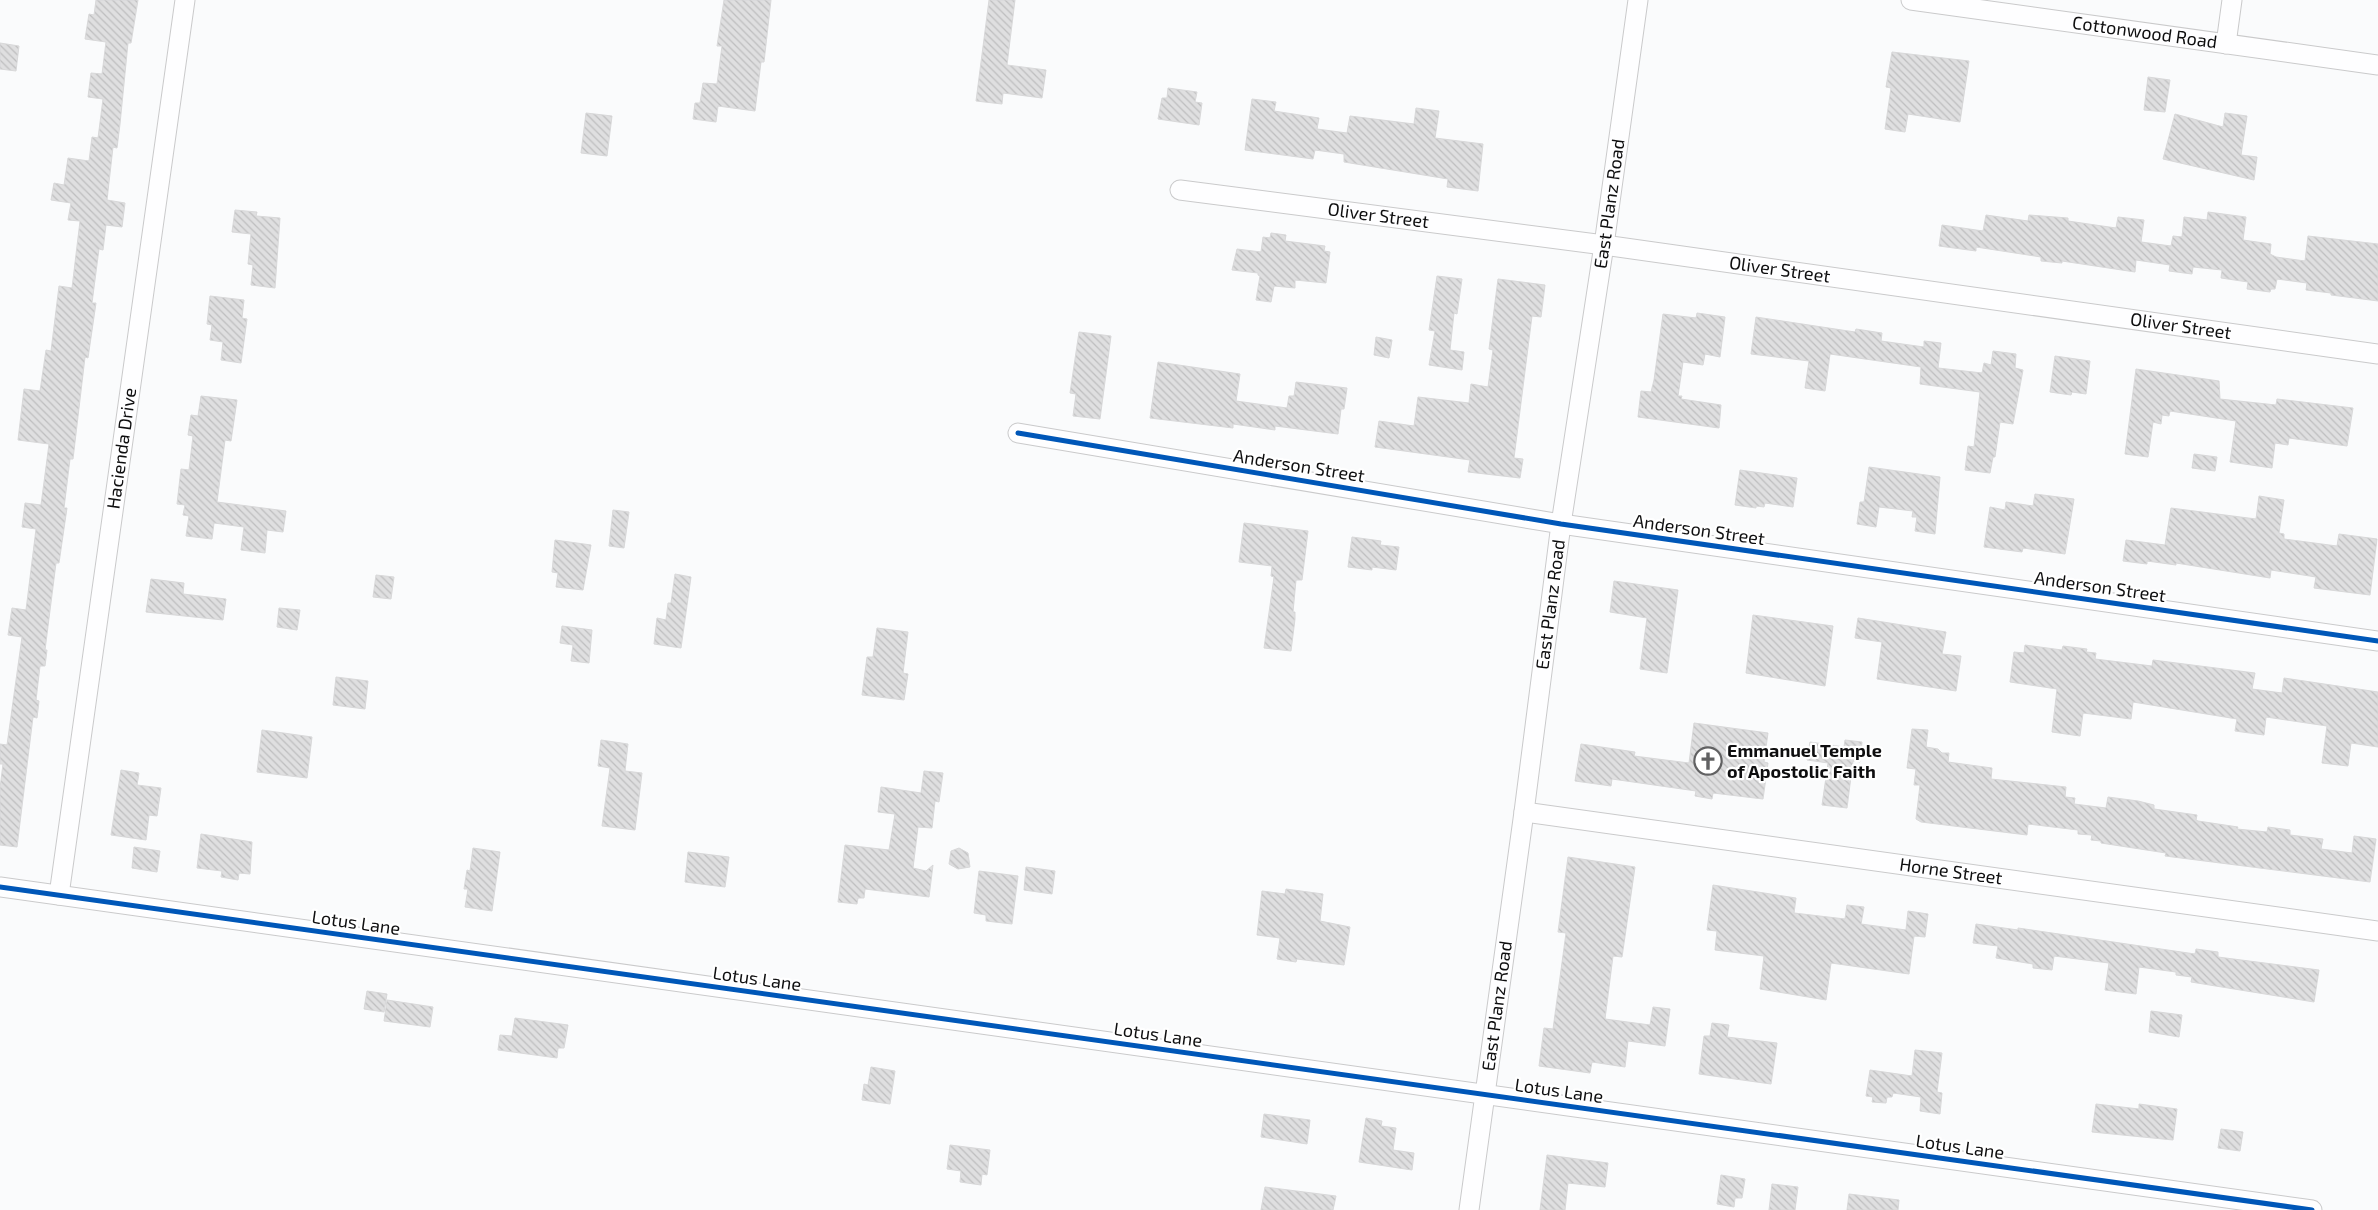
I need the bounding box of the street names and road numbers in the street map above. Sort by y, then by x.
street label: Cottonwood Road [2071,11,2219,53]
street label: East Planz Road [1588,137,1629,270]
street label: Oliver Street [1327,197,1431,232]
street label: Oliver Street [1728,251,1832,287]
street label: Oliver Street [2129,307,2233,343]
street label: Hacienda Drive [101,386,140,510]
street label: Anderson Street [1232,444,1367,486]
street label: Anderson Street [1632,509,1767,549]
street label: East Planz Road [1530,538,1569,671]
street label: Anderson Street [2033,566,2168,606]
street label: Horne Street [1898,852,2004,889]
street label: Lotus Lane [311,905,402,939]
street label: East Planz Road [1476,939,1516,1072]
street label: Lotus Lane [712,961,803,995]
street label: Lotus Lane [1113,1017,1204,1051]
street label: Lotus Lane [1514,1073,1605,1107]
street label: Lotus Lane [1915,1129,2006,1163]

